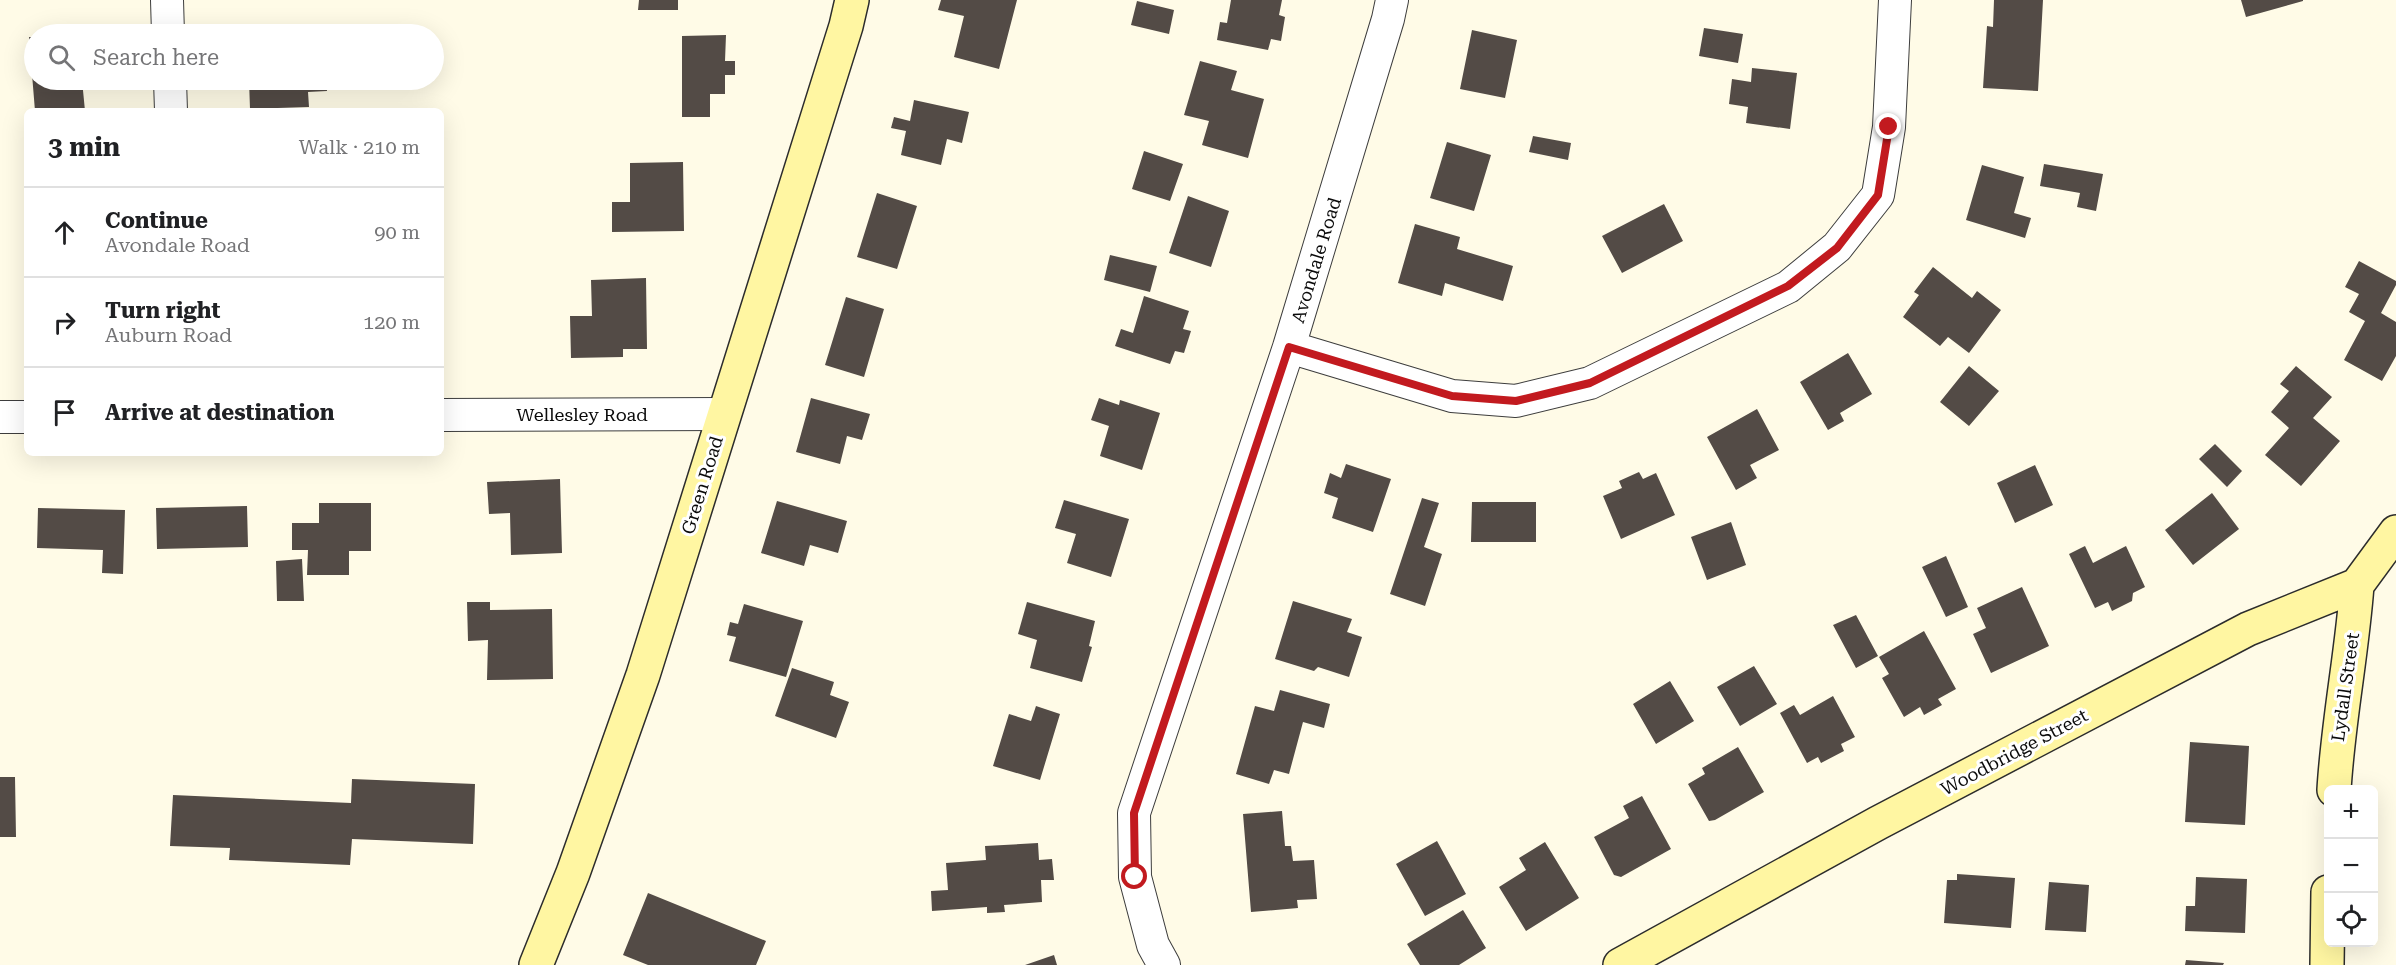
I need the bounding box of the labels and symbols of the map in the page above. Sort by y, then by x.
route end [1875,113,1901,139]
street label: Avondale Road [1287,194,1345,325]
street label: Wellesley Road [516,404,648,425]
street label: Green Road [677,433,727,537]
street label: Lydall Street [2327,631,2363,743]
street label: Woodbridge Street [1937,704,2091,800]
route start [1121,863,1147,889]

